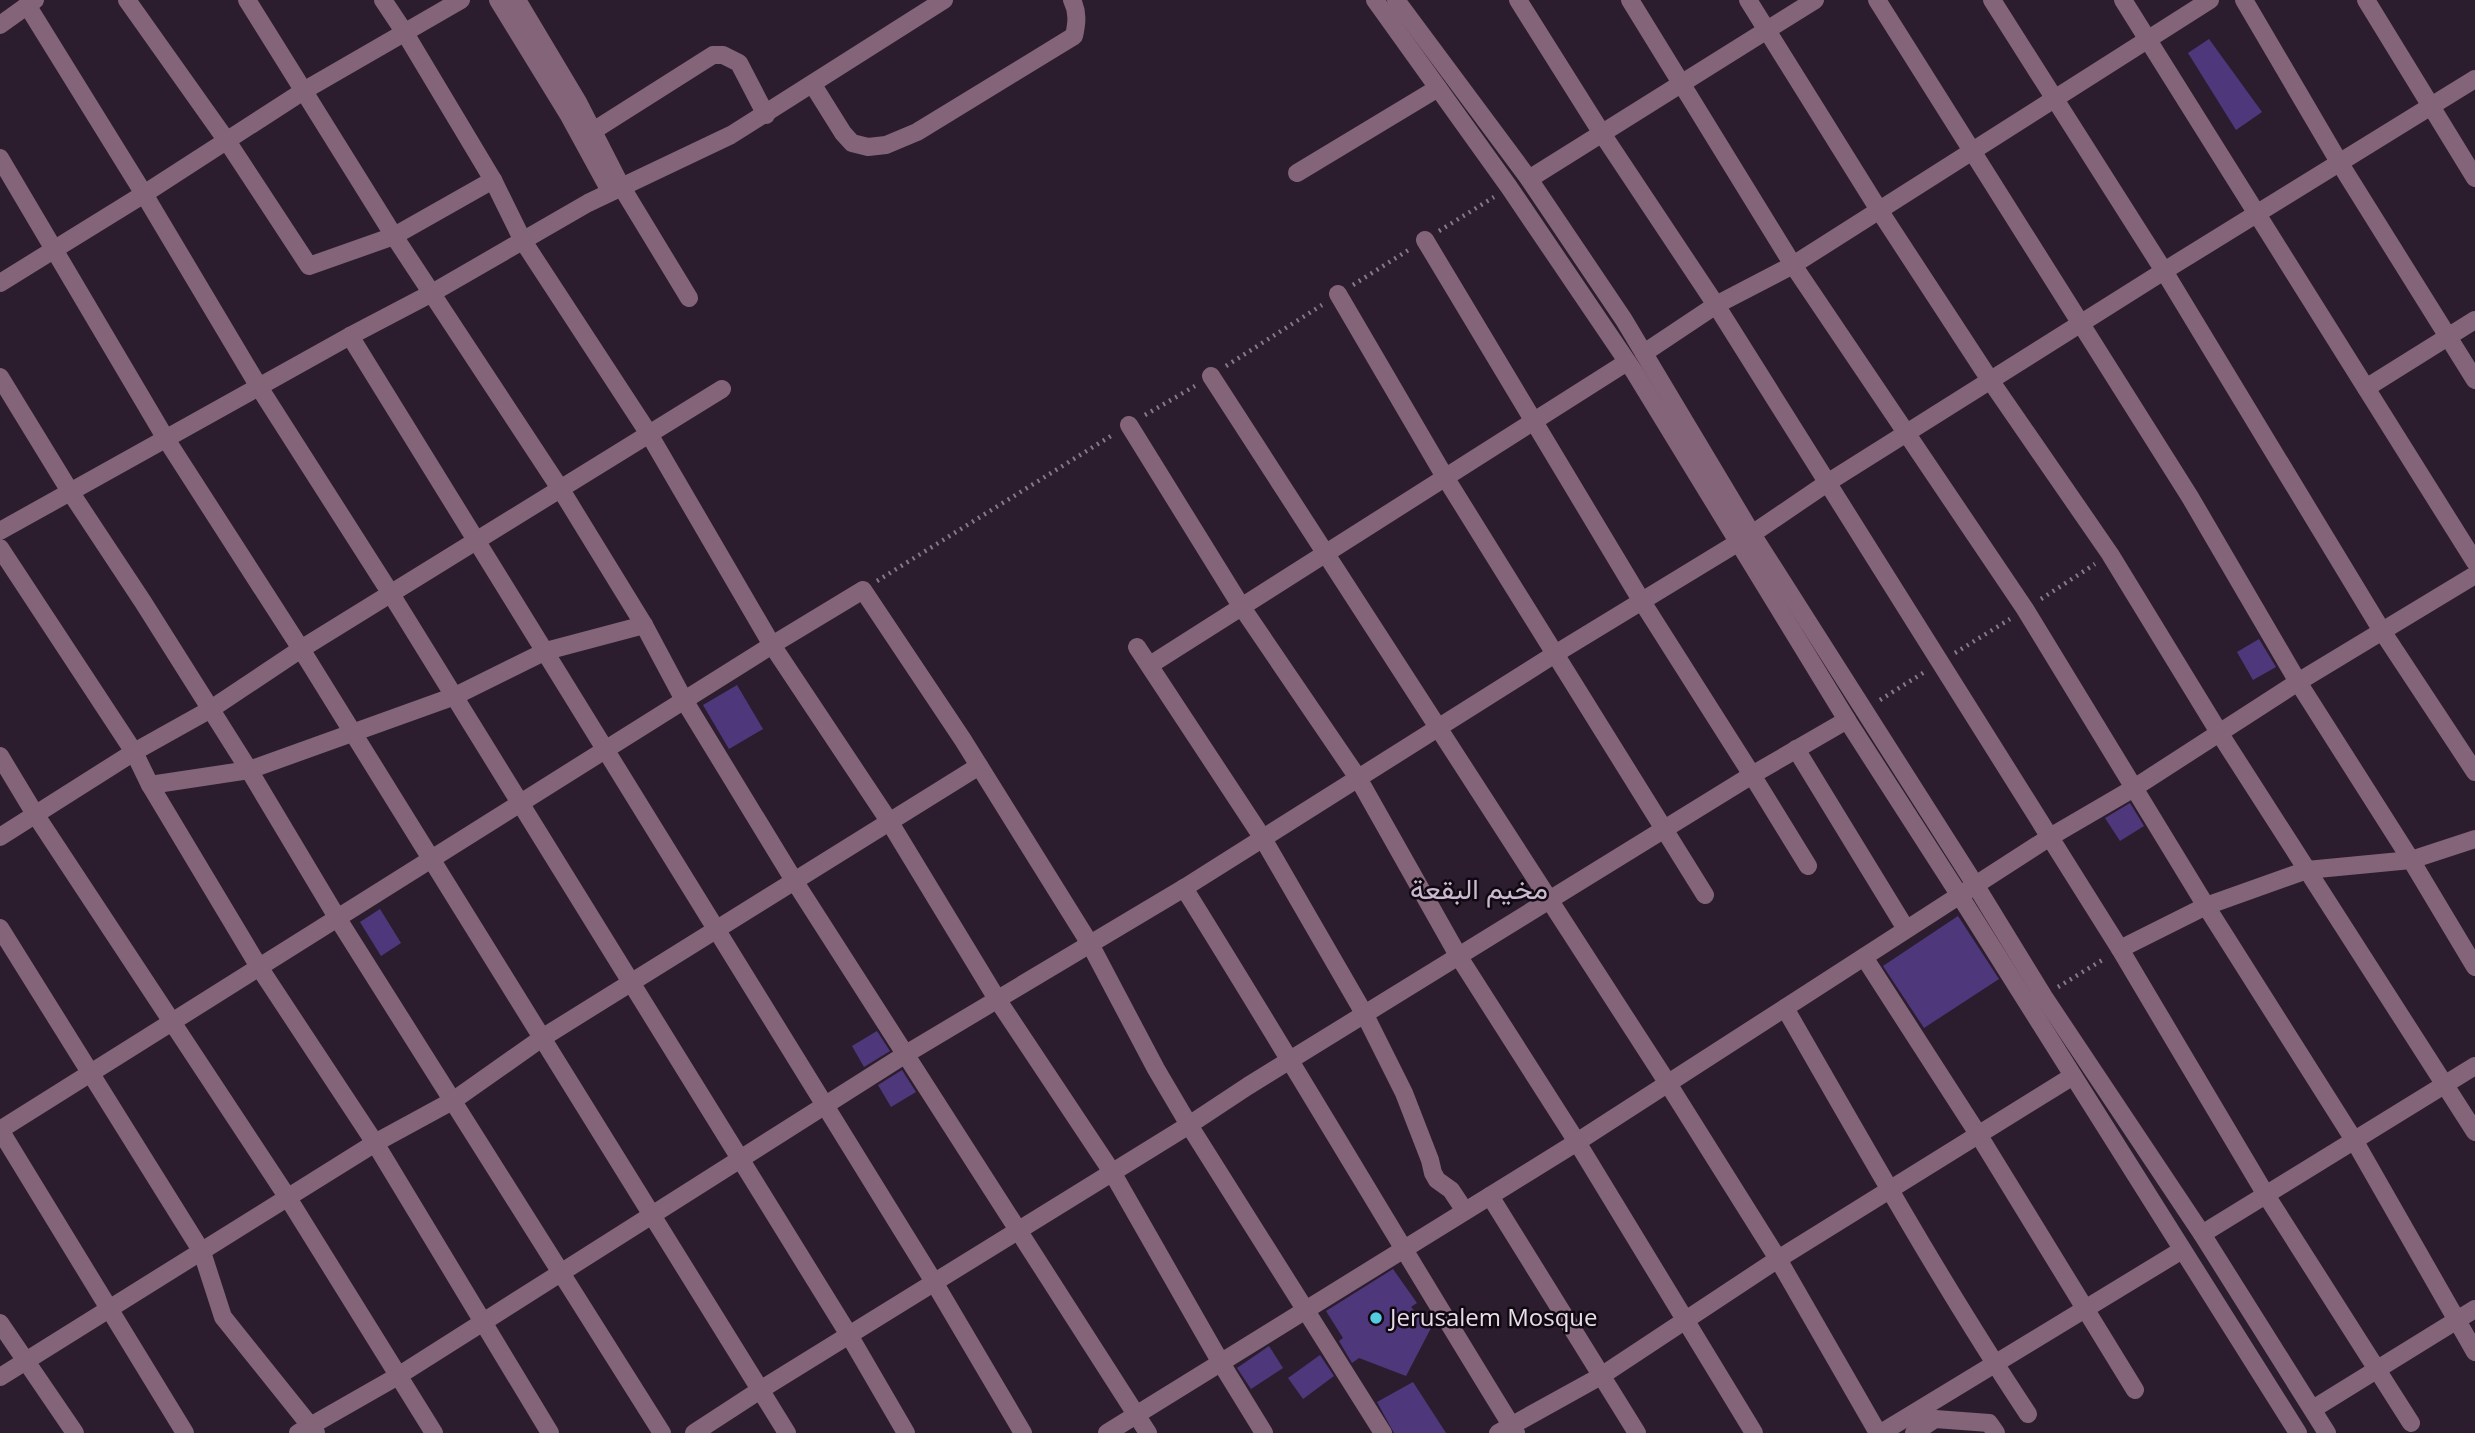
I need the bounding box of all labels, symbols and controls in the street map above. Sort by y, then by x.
district label: مخيم البقعة [1410,869,1548,908]
place label: Jerusalem Mosque [1388,1300,1598,1333]
marker: Jerusalem Mosque [1368,1310,1384,1326]

